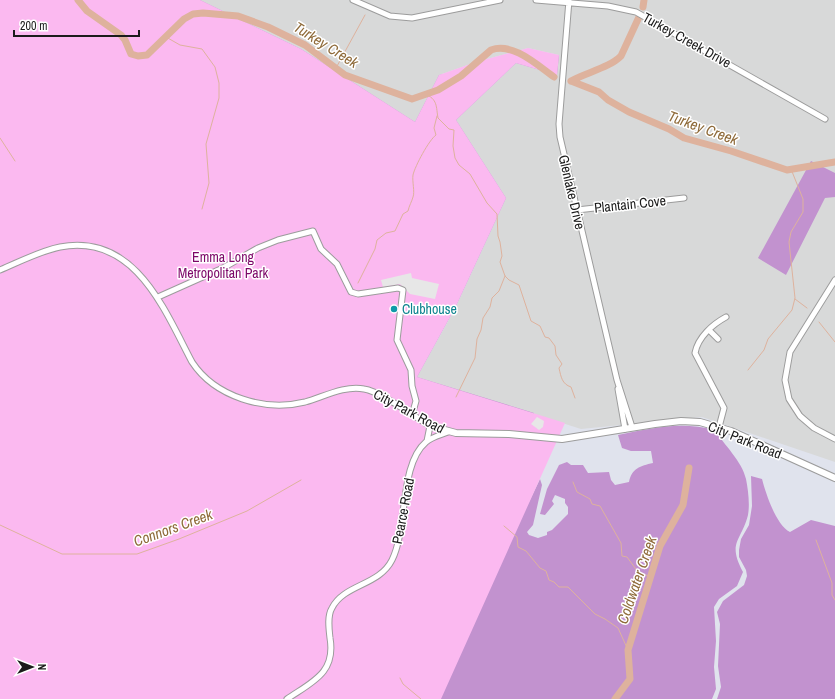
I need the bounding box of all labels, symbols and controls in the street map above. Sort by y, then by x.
street label: Turkey Creek Drive [640,8,734,72]
scale bar [14,12,139,38]
water label: Turkey Creek [290,16,363,73]
text: 200 m [20,18,47,34]
water label: Turkey Creek [665,105,742,150]
street label: Glenlake Drive [555,153,589,231]
street label: Plantain Cove [593,191,667,217]
park label: Emma Long Metropolitan Park [178,248,269,282]
place label: Clubhouse [402,300,457,318]
marker: Clubhouse [389,304,399,314]
street label: City Park Road [370,385,448,437]
street label: City Park Road [706,417,784,463]
street label: Pearce Road [388,476,418,546]
water label: Connors Creek [130,503,216,552]
water label: Coldwater Creek [612,532,662,627]
north arrow [12,647,52,687]
text: N [35,664,49,670]

